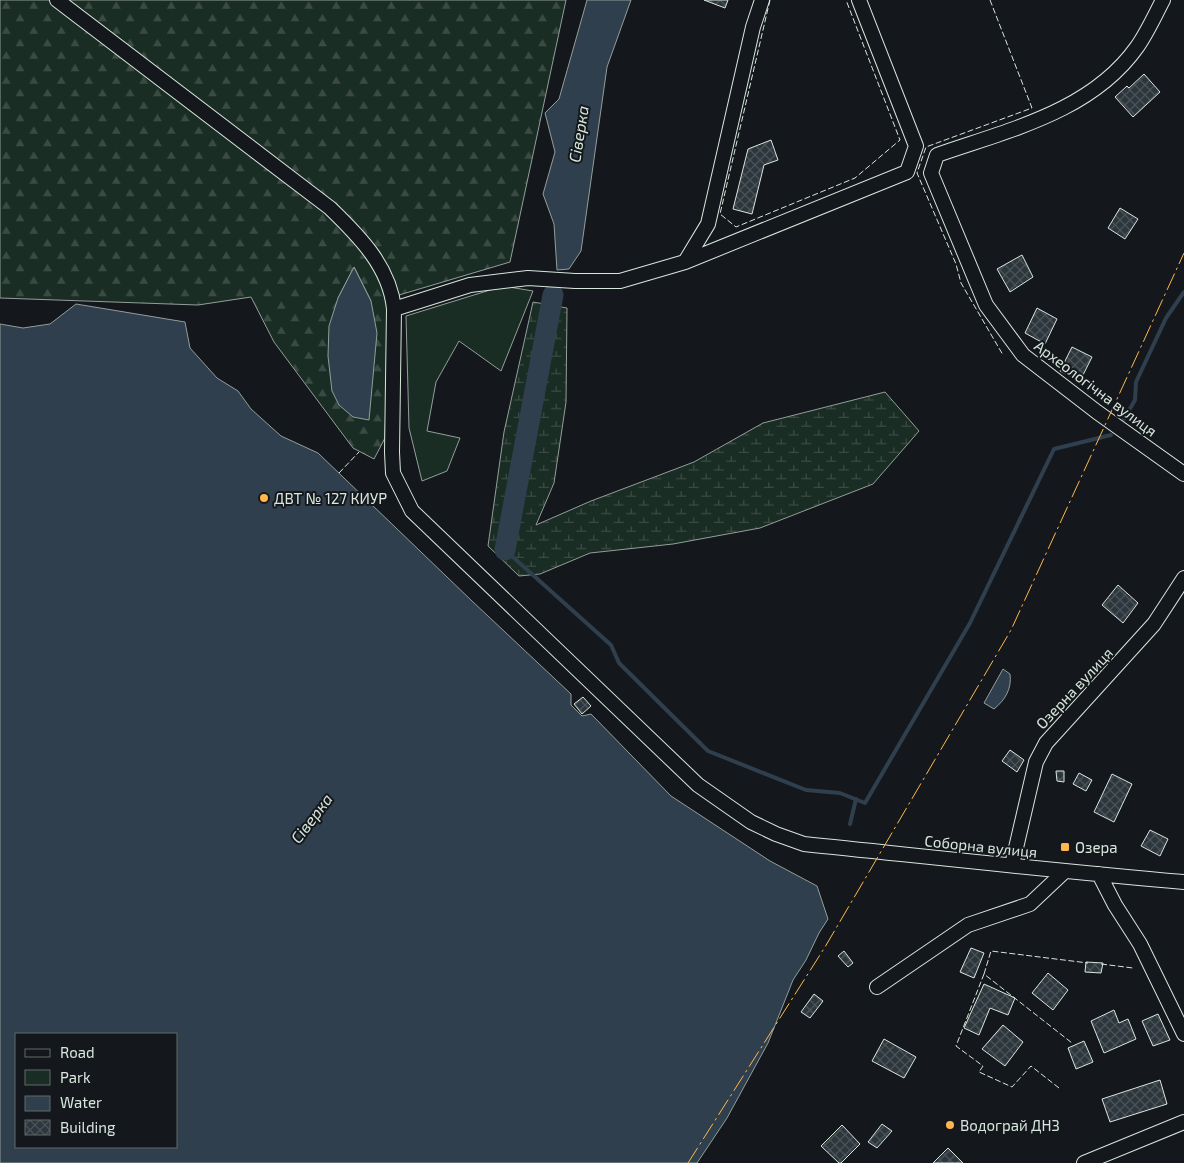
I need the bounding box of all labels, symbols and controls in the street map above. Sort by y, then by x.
water label: Сіверка [564,104,592,164]
street label: Археологічна вулиця [1031,336,1161,441]
place label: ДВТ № 127 КИУР [274,489,387,507]
marker: ДВТ № 127 КИУР [258,492,270,504]
street label: Озерна вулиця [1032,644,1117,733]
water label: Сіверка [286,789,336,847]
street label: Соборна вулиця [924,831,1038,862]
place label: Озера [1075,838,1118,856]
marker: Озера [1059,841,1071,853]
legend [15,1033,178,1148]
text: Road [60,1043,95,1061]
text: Park [60,1068,91,1086]
text: Water [60,1093,102,1111]
place label: Водограй ДНЗ [960,1116,1060,1134]
text: Building [60,1118,116,1136]
marker: Водограй ДНЗ [944,1119,956,1131]

